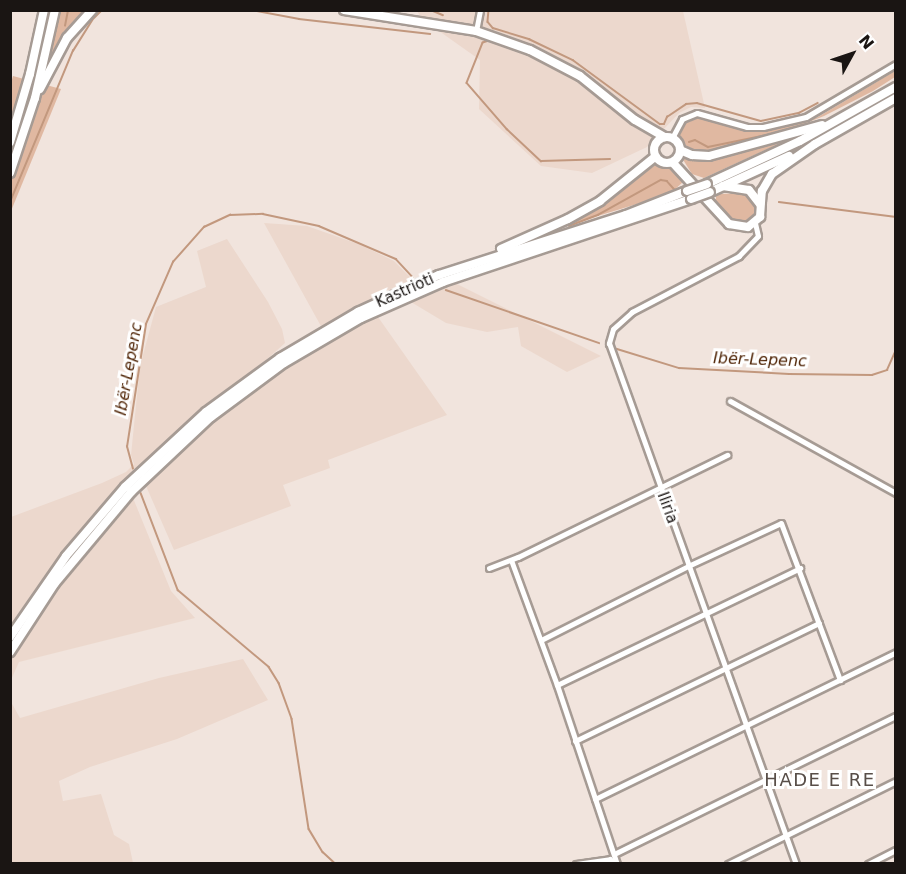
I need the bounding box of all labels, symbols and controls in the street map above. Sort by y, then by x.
north arrow [822,24,882,84]
text: N [855,31,878,53]
street label: Kastrioti [373,270,437,312]
water label: Ibër-Lepenc [111,321,147,417]
water label: Ibër-Lepenc [713,349,807,371]
street label: Iliria [653,490,681,526]
district label: HADE E RE [764,769,876,791]

